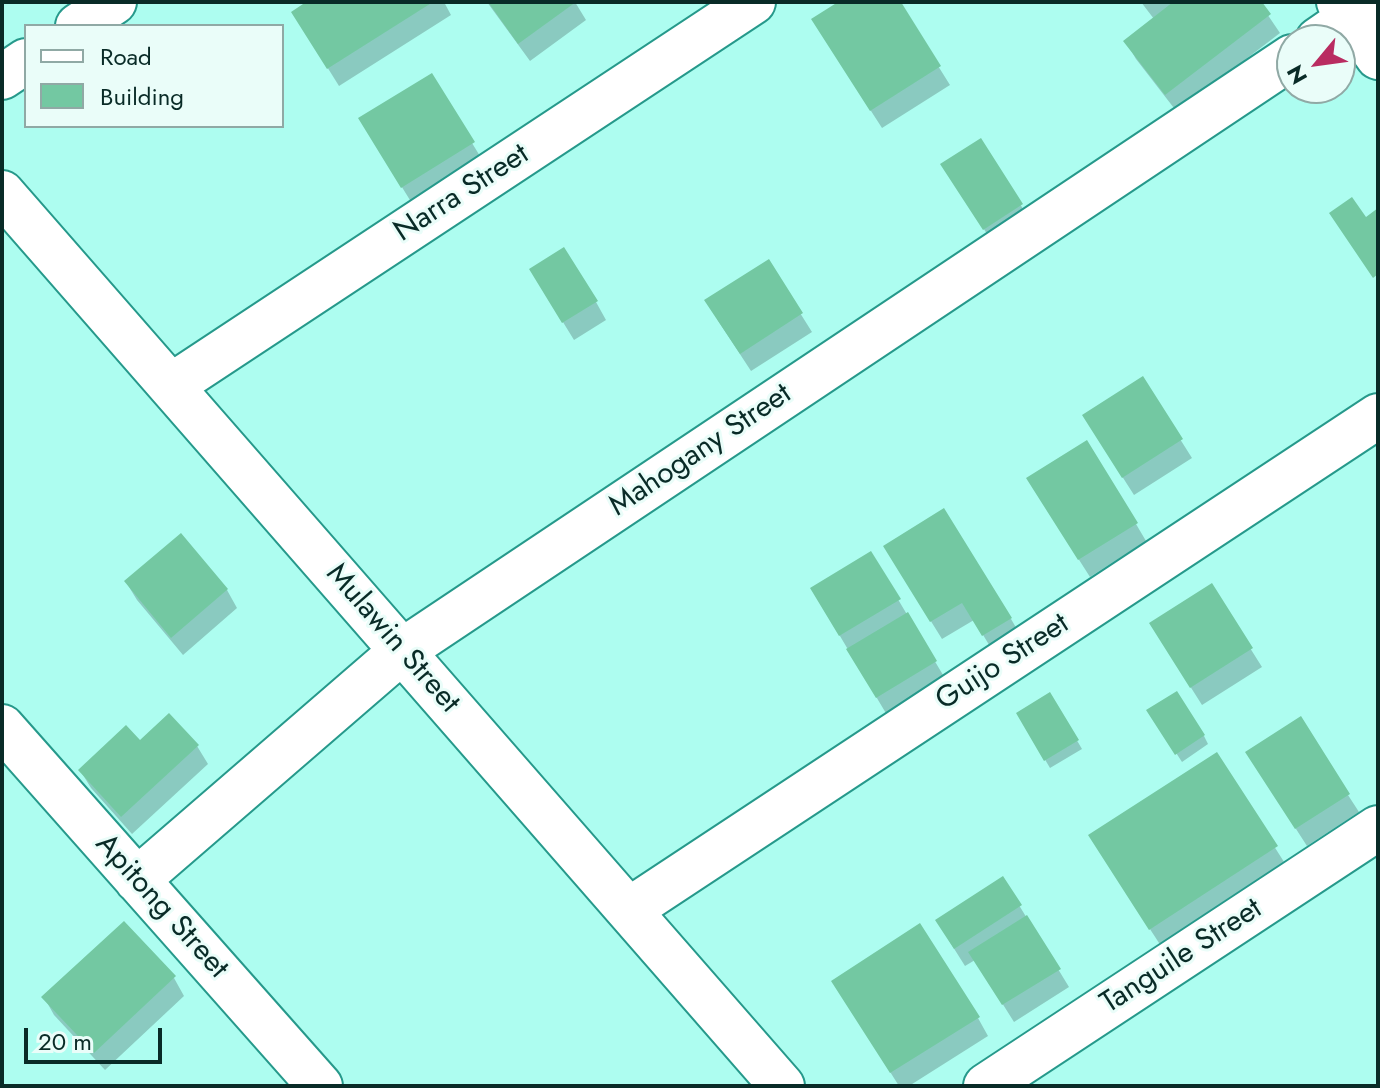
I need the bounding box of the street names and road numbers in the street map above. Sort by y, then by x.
street label: Narra Street [388,137,536,251]
street label: Mahogany Street [603,377,799,525]
street label: Mulawin Street [317,557,467,721]
street label: Guijo Street [930,607,1076,719]
street label: Apitong Street [87,827,235,987]
street label: Tanguile Street [1095,892,1269,1022]

